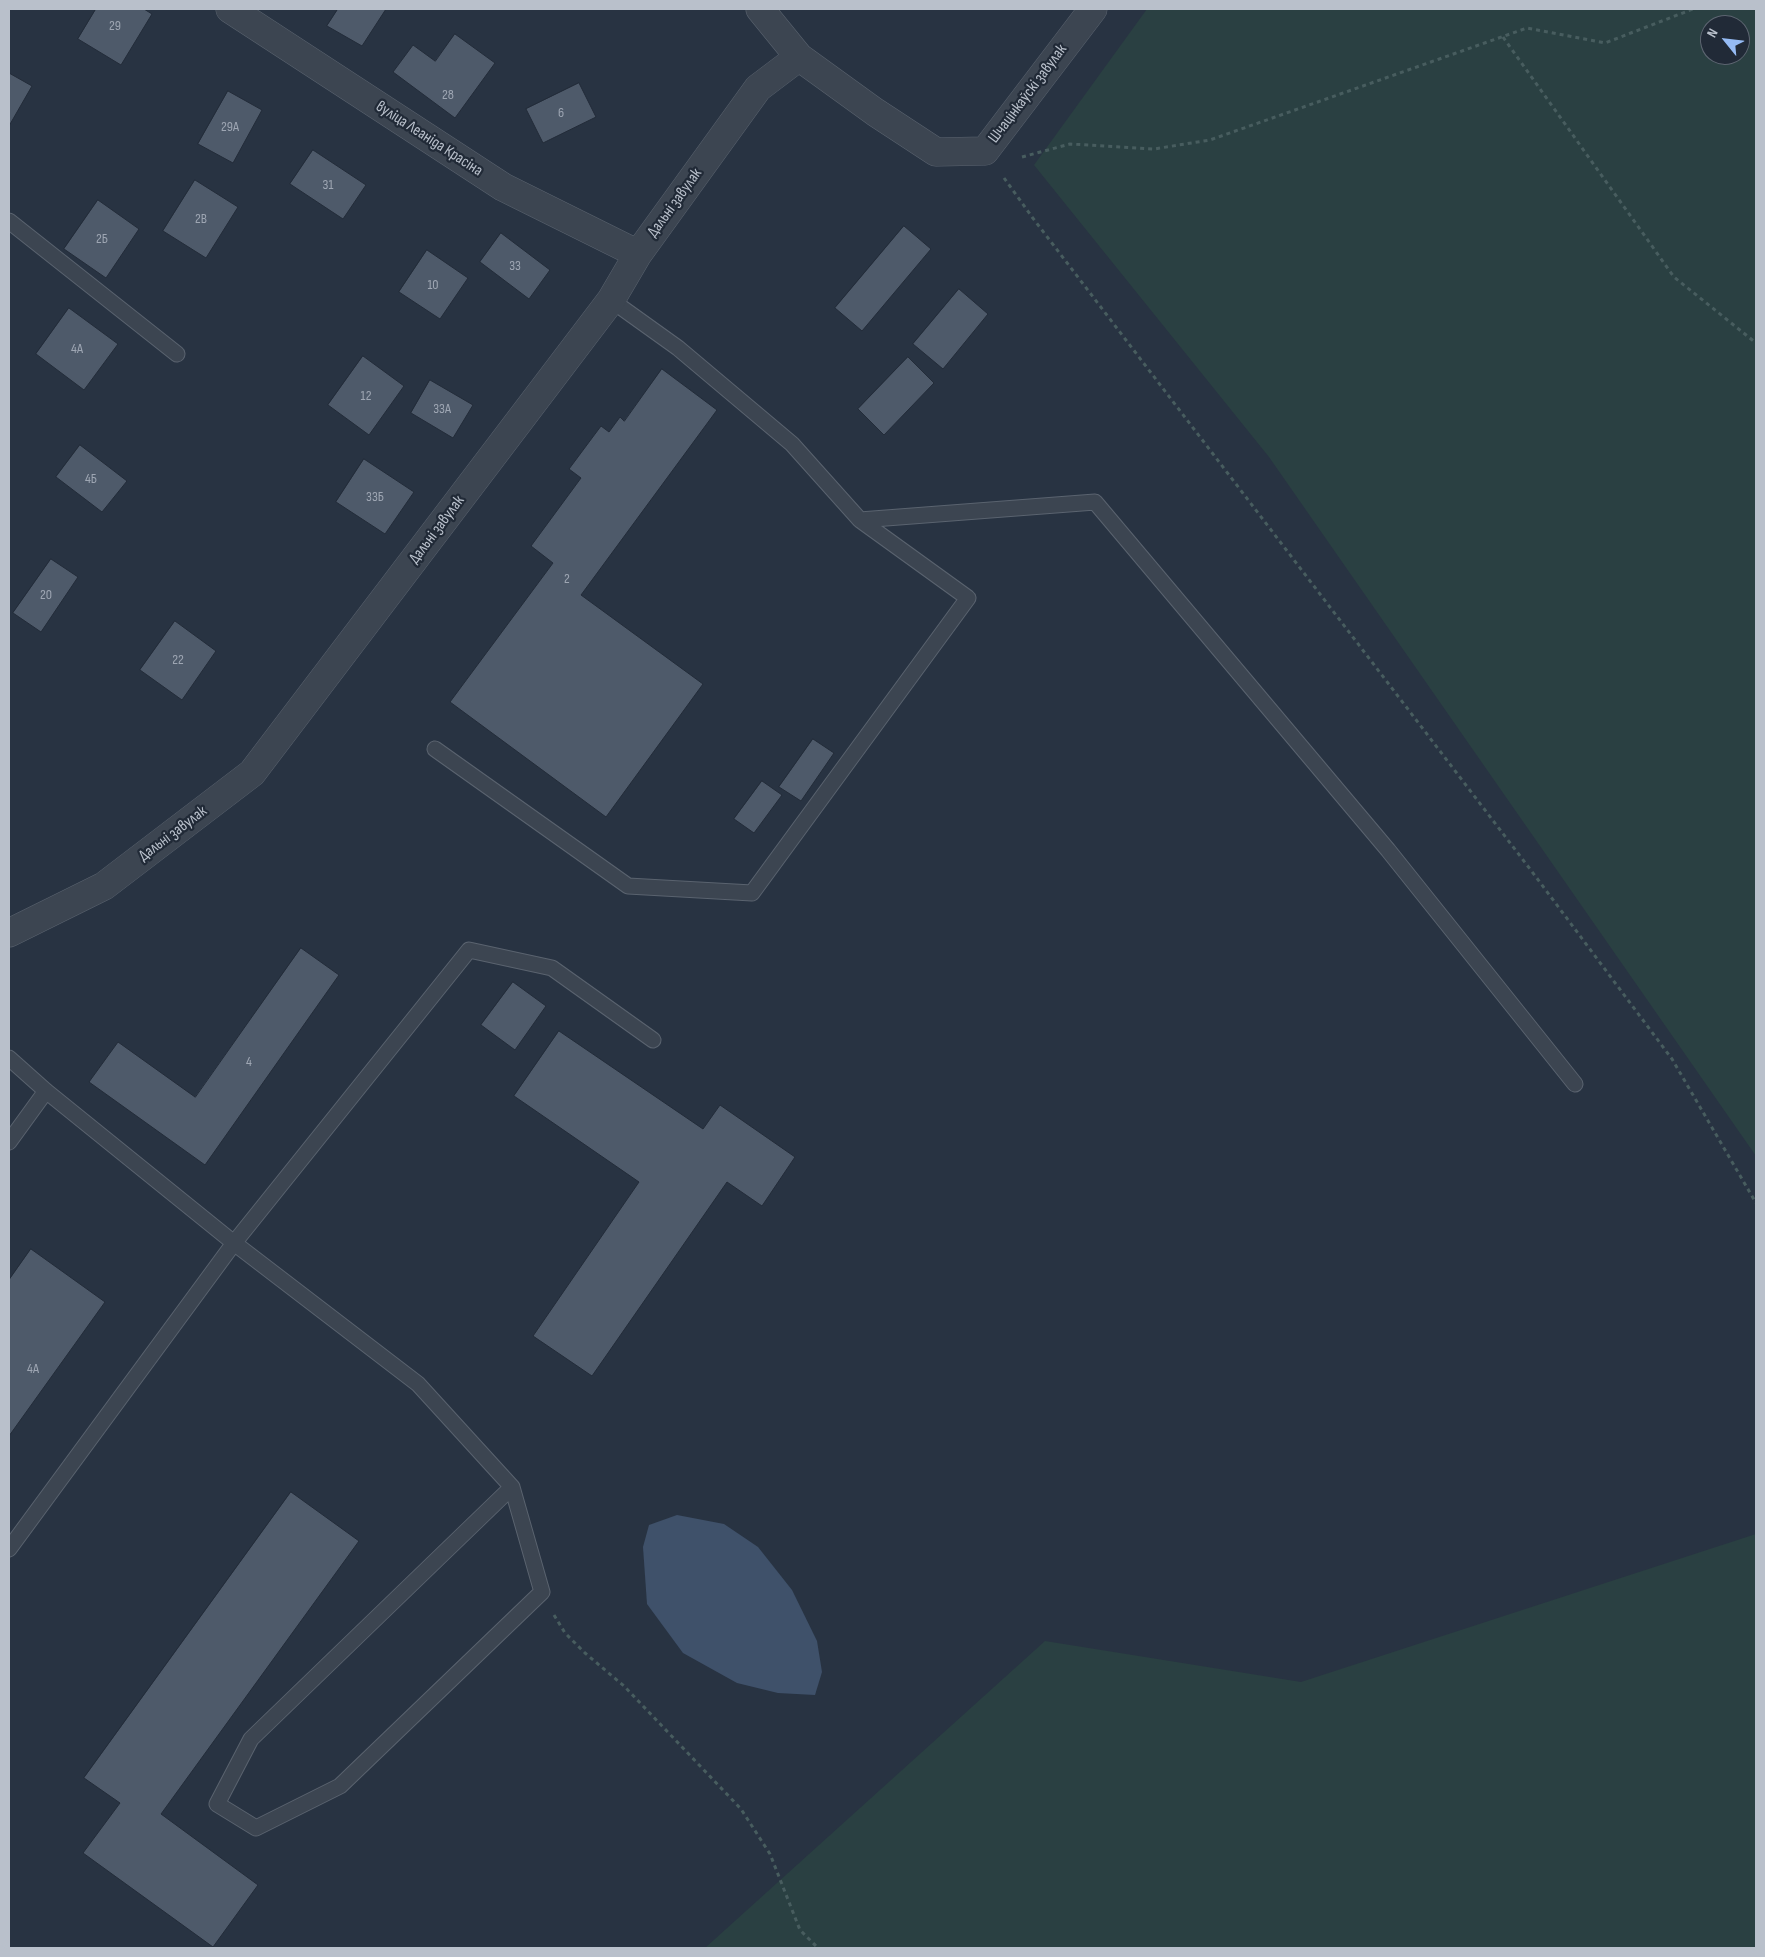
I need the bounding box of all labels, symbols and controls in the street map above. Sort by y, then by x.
north arrow [1700,15,1750,65]
house number: 29 [109,18,121,34]
text: N [1703,26,1722,40]
street label: Шчацінкаўскі завулак [985,41,1071,147]
house number: 28 [442,87,454,103]
street label: вуліца Леаніда Красіна [372,97,486,181]
house number: 6 [558,105,564,121]
house number: 29А [221,119,239,135]
street label: Дальні завулак [644,165,706,241]
house number: 31 [323,177,333,193]
house number: 2В [195,211,207,227]
house number: 2Б [96,231,108,247]
house number: 33 [509,258,521,274]
house number: 10 [427,277,439,293]
house number: 4А [71,341,83,357]
house number: 12 [361,388,371,404]
house number: 33А [433,401,451,417]
house number: 4Б [85,471,97,487]
house number: 33Б [366,489,384,505]
street label: Дальні завулак [405,492,469,568]
house number: 2 [564,571,570,587]
house number: 20 [40,587,52,603]
house number: 22 [172,652,184,668]
street label: Дальні завулак [135,802,211,866]
house number: 4 [246,1054,252,1070]
house number: 4А [27,1361,39,1377]

